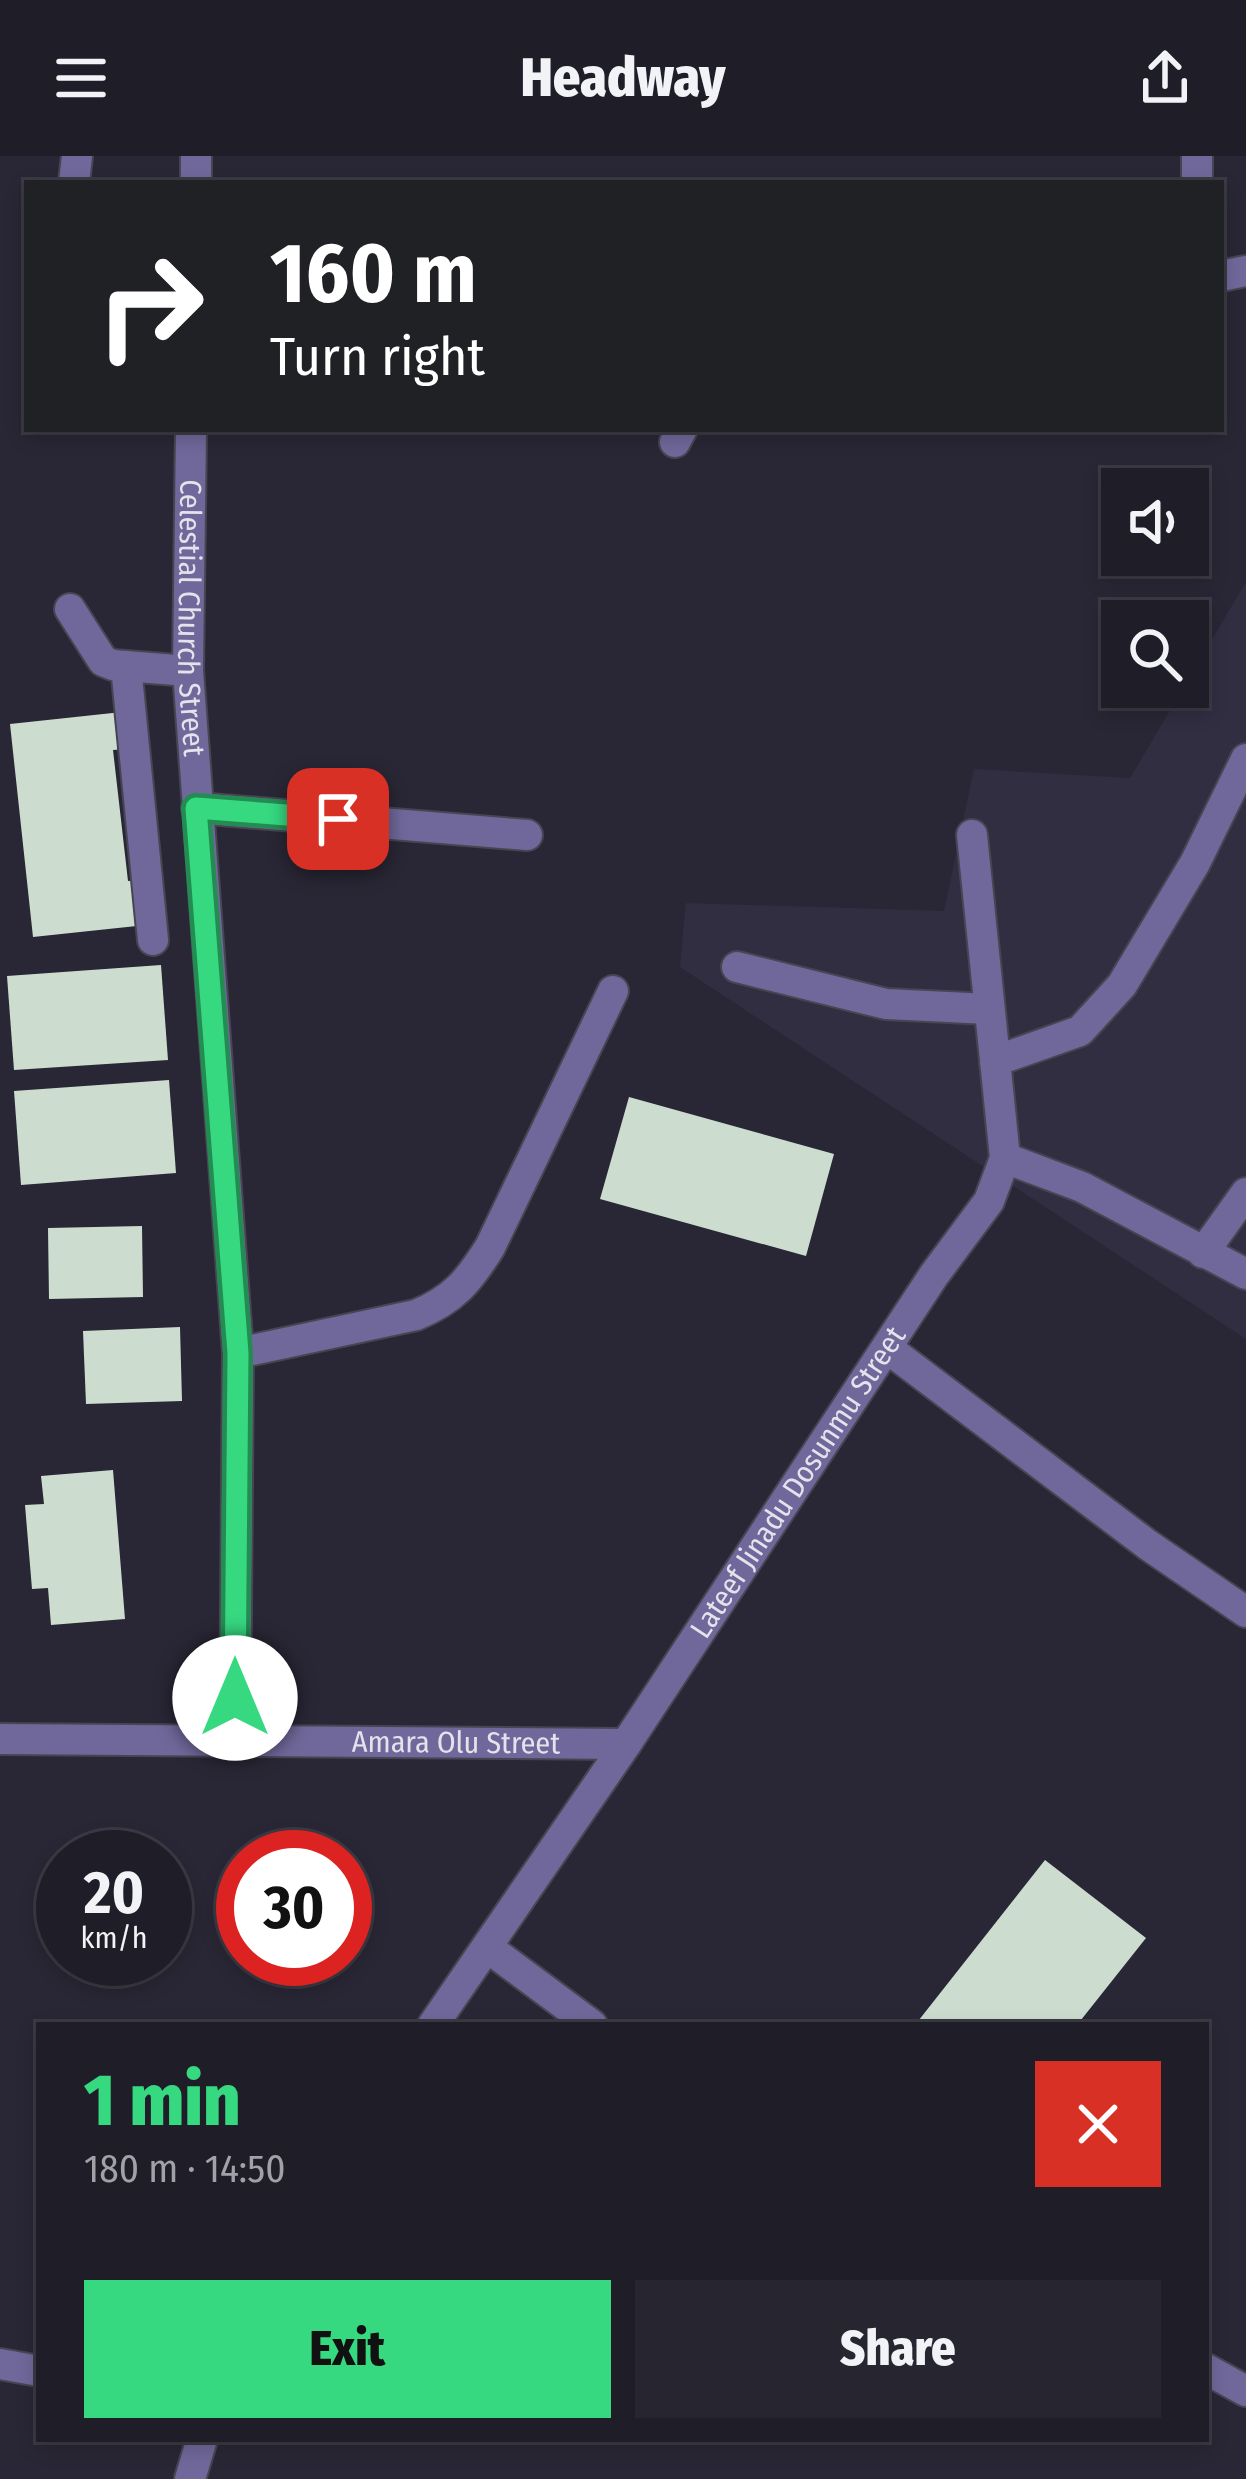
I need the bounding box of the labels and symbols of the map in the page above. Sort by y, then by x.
street label: Celestial Church Street [170,479,212,758]
pin [287,768,389,870]
street label: Lateef Jinadu Dosunmu Street [683,1320,913,1645]
position arrow [172,1635,298,1761]
street label: Amara Olu Street [352,1724,560,1761]
speed limit sign: 30 [216,1830,372,1986]

